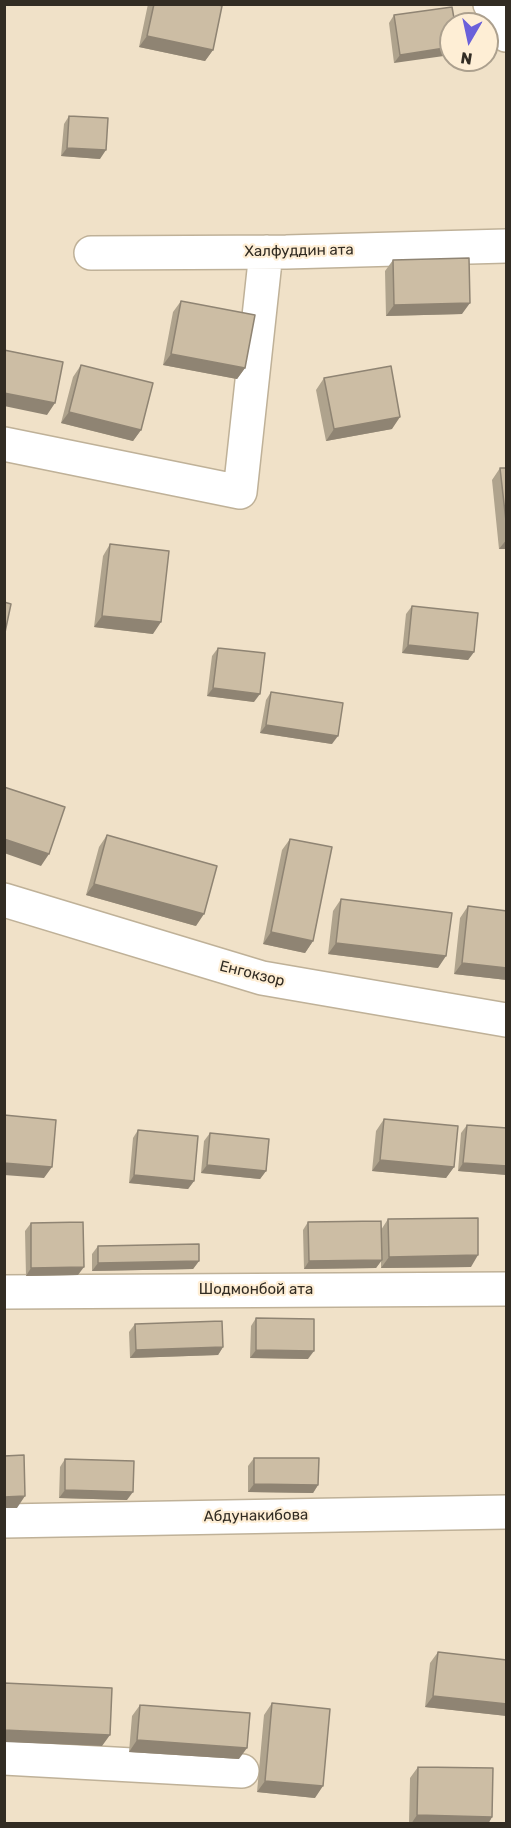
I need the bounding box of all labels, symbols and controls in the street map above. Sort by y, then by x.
north arrow [439,12,499,72]
text: N [459,48,474,69]
street label: Халфуддин ата [244,241,354,261]
street label: Енгокзор [218,957,286,991]
street label: Шодмонбой ата [199,1281,313,1299]
street label: Абдунакибова [204,1506,308,1526]

